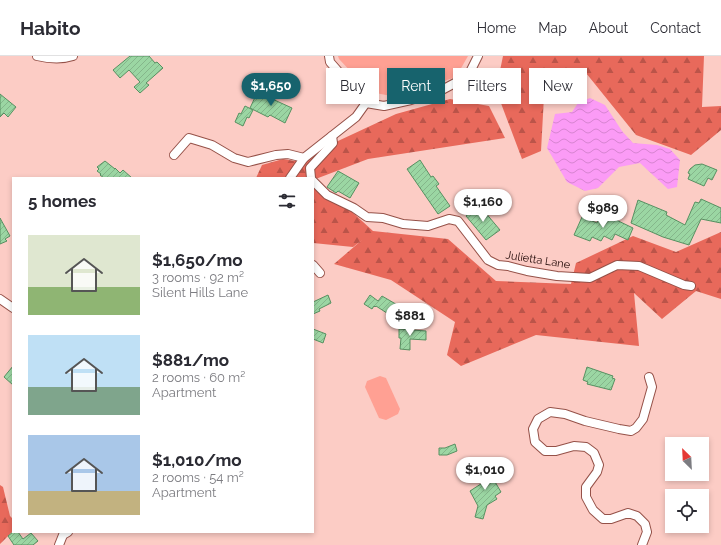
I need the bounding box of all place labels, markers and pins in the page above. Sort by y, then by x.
pin: $1,650 [238,73,304,107]
pin: $1,160 [450,189,516,223]
pin: $989 [579,195,627,229]
pin: $881 [386,303,434,337]
pin: $1,010 [452,457,518,491]

